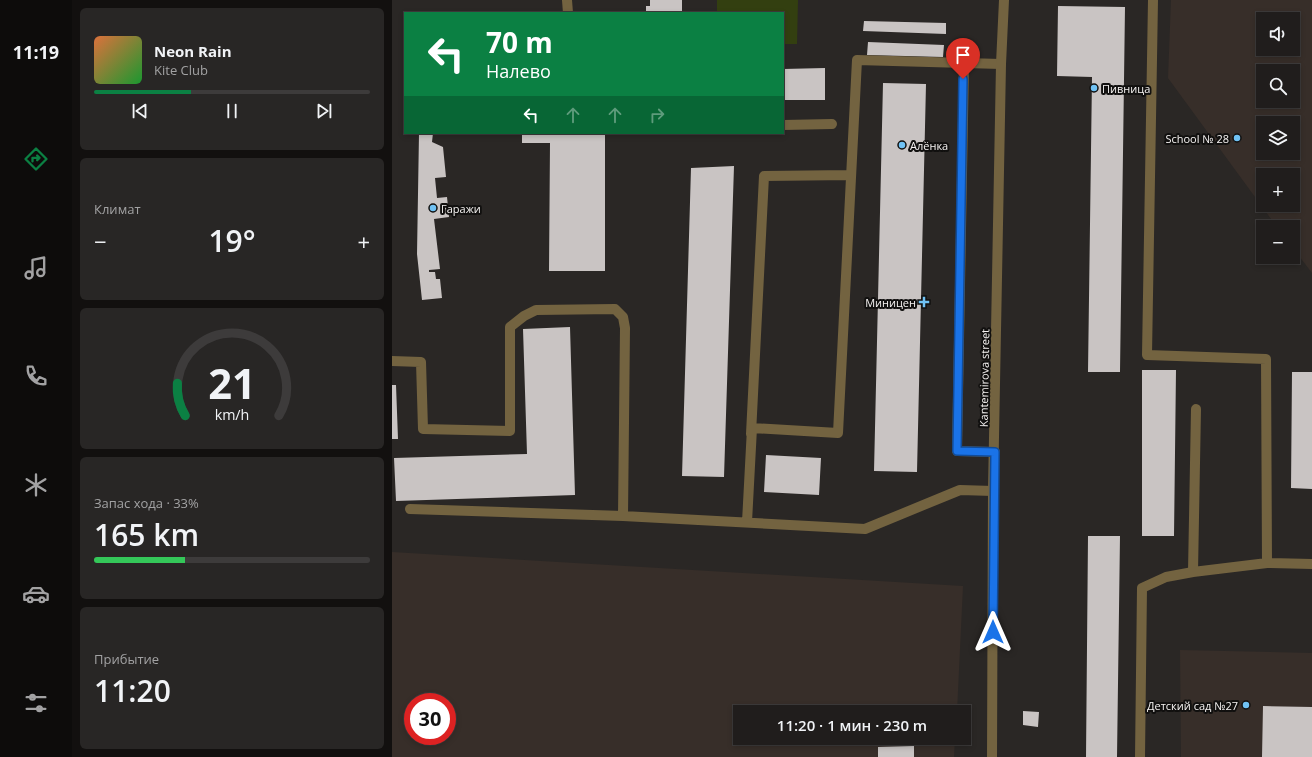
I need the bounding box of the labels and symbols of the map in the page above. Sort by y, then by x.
pin [946,38,980,79]
place label: Пивница [1102,81,1150,96]
marker: Пивница [1089,83,1099,93]
place label: School № 28 [1165,131,1229,146]
marker: School № 28 [1232,133,1242,143]
place label: Алёнка [910,138,948,153]
marker: Алёнка [897,140,907,150]
place label: Гаражи [441,201,481,216]
marker: Гаражи [428,203,438,213]
place label: Миницен [865,295,916,310]
marker: Миницен [919,297,929,307]
street label: Kantemirova street [976,329,992,427]
position arrow [972,611,1014,653]
speed limit sign: 30 [404,693,456,745]
place label: Детский сад №27 [1147,698,1238,713]
marker: Детский сад №27 [1241,700,1251,710]

